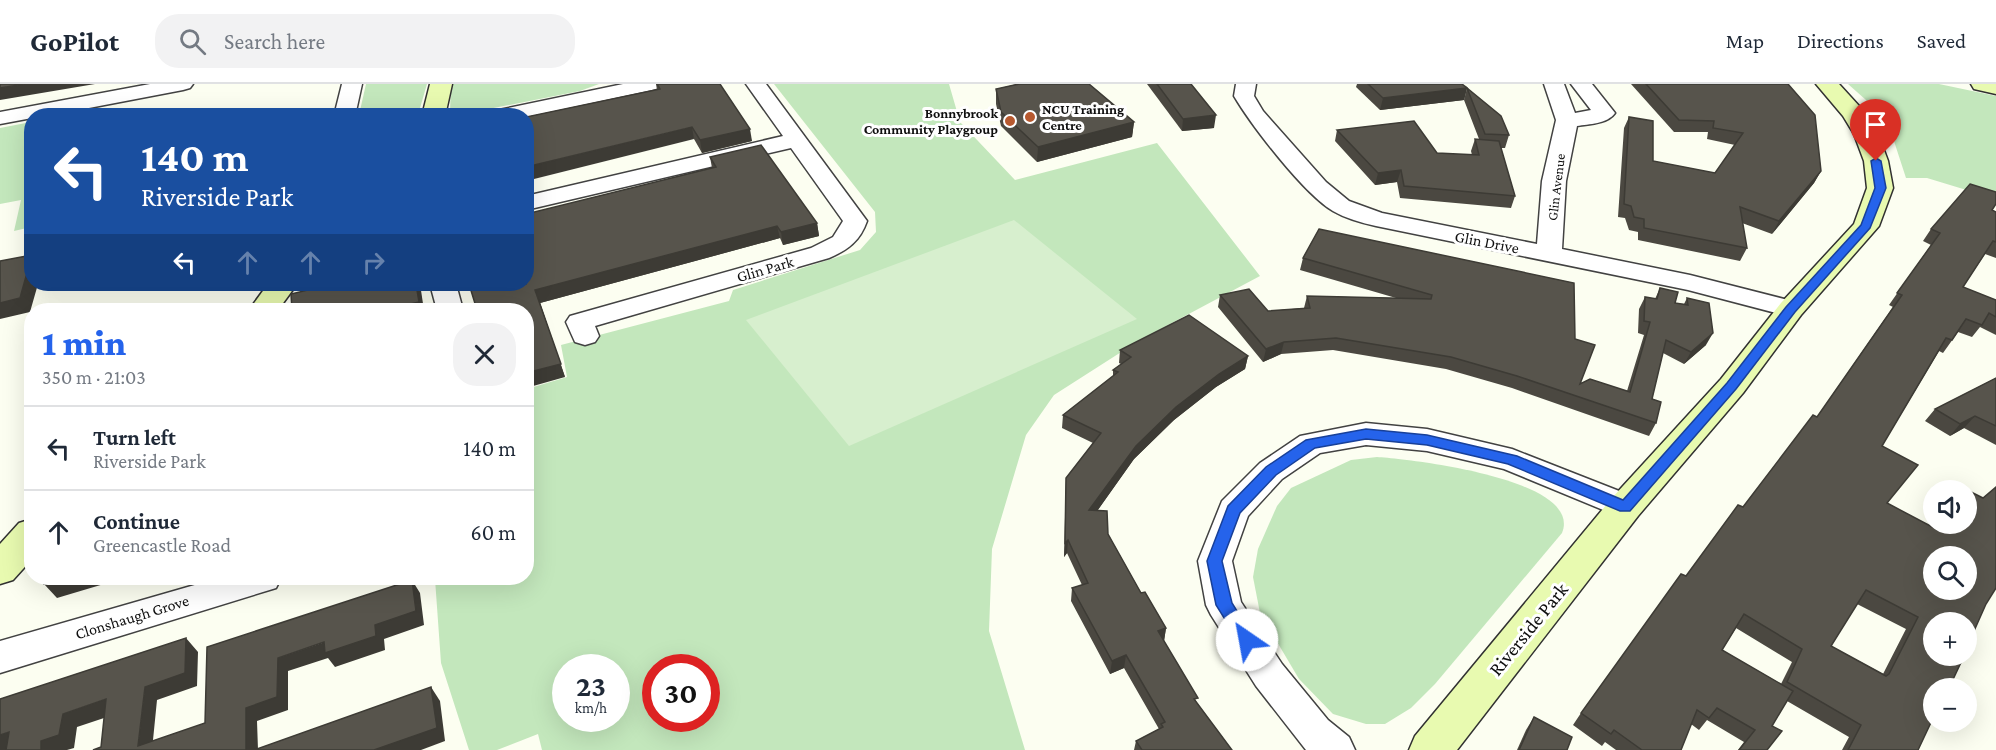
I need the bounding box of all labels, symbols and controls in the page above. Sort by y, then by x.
search box [155,14,575,68]
icon: search [176,25,209,58]
text: GoPilot [30,26,119,57]
text: Search here [224,29,325,54]
text: Map [1726,29,1764,53]
text: Directions [1797,29,1884,53]
text: Saved [1917,29,1966,53]
pin [1850,99,1901,161]
place label: NCU Training Centre [1042,101,1124,133]
place label: Bonnybrook Community Playgroup [864,105,998,137]
icon: arrive [1859,108,1892,141]
marker: NCU Training Centre [1023,110,1037,124]
marker: Bonnybrook Community Playgroup [1003,114,1017,128]
icon: left [42,132,120,210]
text: 140 m [141,133,249,180]
street label: Glin Avenue [1544,152,1568,222]
text: Riverside Park [141,182,293,212]
street label: Glin Drive [1454,227,1520,257]
icon: left [168,246,201,279]
icon: ahead [231,246,264,279]
icon: ahead [294,246,327,279]
icon: right [357,246,390,279]
street label: Glin Park [735,253,796,285]
text: 1 min [42,323,126,363]
button: close [453,323,516,386]
text: 350 m · 21:03 [42,366,146,388]
text: Turn left [93,425,176,450]
icon: left [42,432,75,465]
text: 140 m [463,436,516,461]
text: Riverside Park [93,450,206,472]
map controls [1923,480,1977,732]
button: sound [1923,480,1977,534]
text: Continue [93,509,180,534]
icon: ahead [42,516,75,549]
text: 60 m [471,520,516,545]
text: Greencastle Road [93,534,231,556]
button: search [1923,546,1977,600]
street label: Riverside Park [1484,578,1572,680]
street label: Clonshaugh Grove [73,592,191,643]
position arrow [1215,608,1279,672]
button: + [1923,612,1977,666]
speed limit sign: 30 [642,654,720,732]
text: 23 [576,669,606,702]
button: − [1923,678,1977,732]
text: km/h [575,700,607,716]

